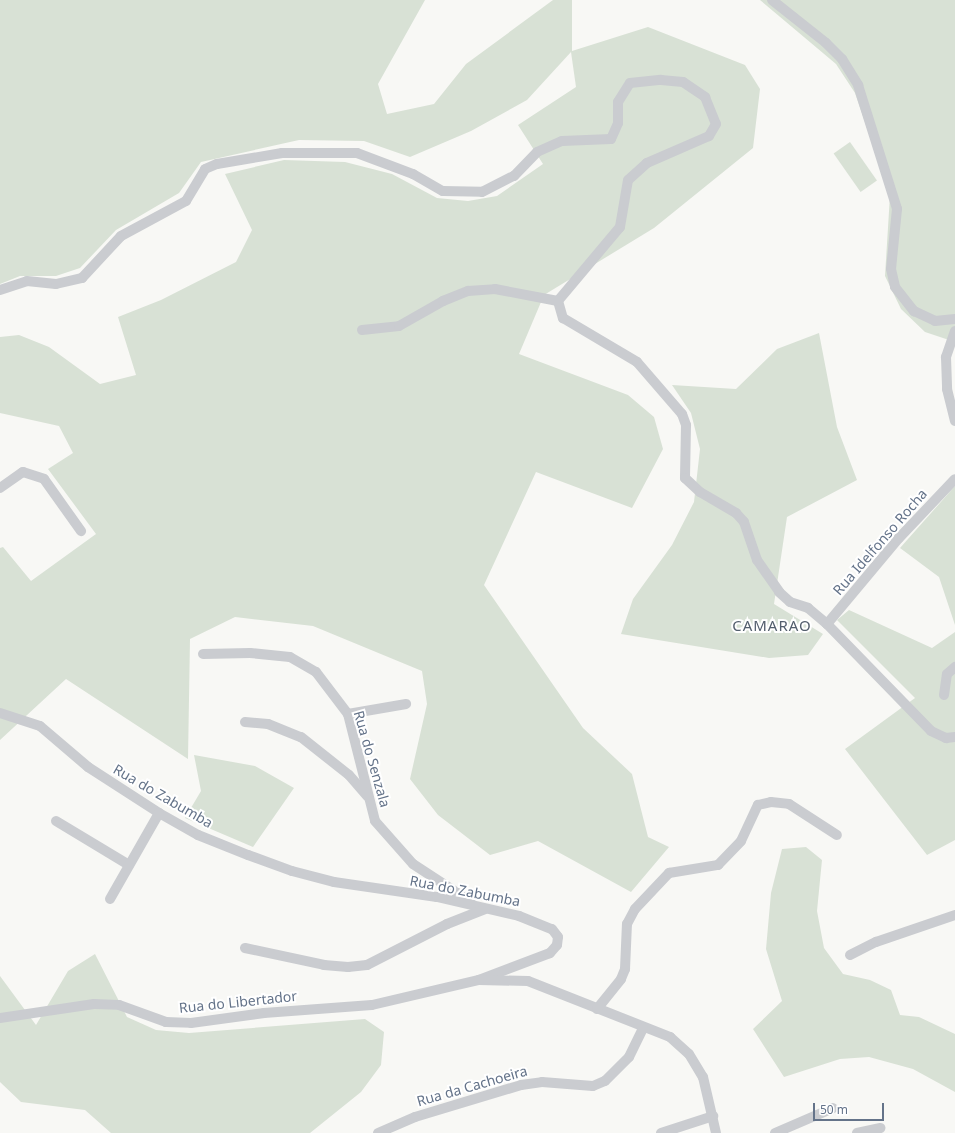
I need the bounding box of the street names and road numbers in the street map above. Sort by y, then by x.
street label: Rua Idelfonso Rocha [829,486,931,598]
street label: Rua do Senzala [350,709,394,809]
street label: Rua do Zabumba [110,761,216,831]
street label: Rua do Zabumba [408,872,522,910]
street label: Rua do Libertador [178,987,298,1017]
street label: Rua da Cachoeira [415,1062,529,1110]

